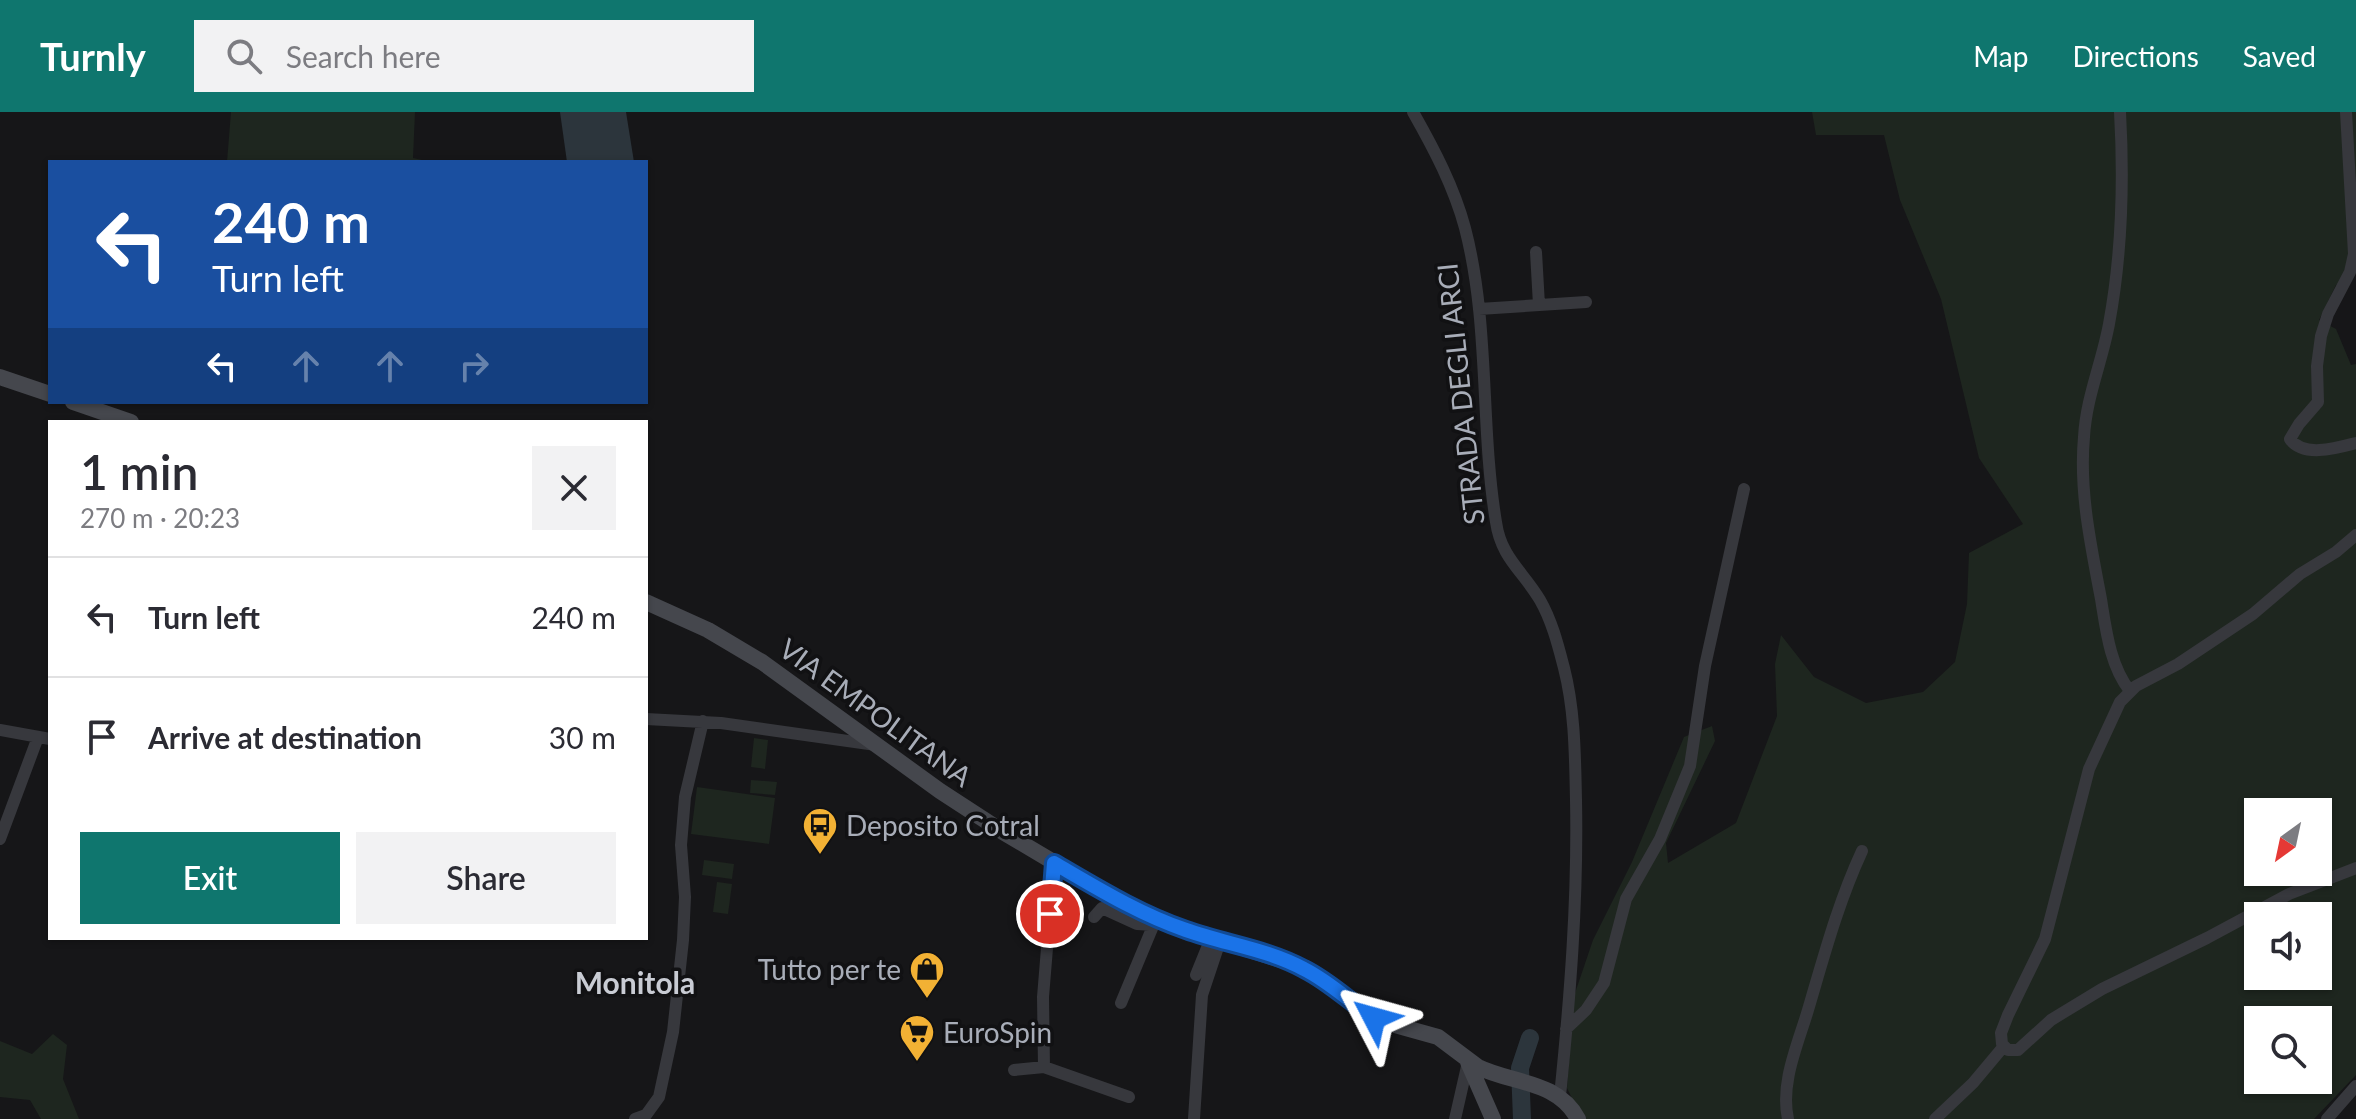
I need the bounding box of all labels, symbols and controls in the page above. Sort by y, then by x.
search box [194,20,754,92]
text: Turnly [40,33,146,79]
icon: search [222,34,266,78]
text: Search here [286,38,441,74]
text: Map [1973,39,2028,73]
text: Directions [2072,39,2199,73]
text: Saved [2243,39,2316,73]
text: 240 m [212,188,370,255]
icon: left [80,192,184,296]
text: Turn left [212,256,344,300]
street label: STRADA DEGLI ARCI [1429,261,1491,527]
icon: left [200,344,244,388]
icon: ahead [284,344,328,388]
icon: ahead [368,344,412,388]
icon: right [452,344,496,388]
text: 1 min [80,443,198,500]
button: close [532,446,616,530]
text: 270 m · 20:23 [80,502,240,534]
icon: left [80,595,124,639]
text: Turn left [148,599,260,635]
text: 240 m [531,599,616,635]
street label: VIA EMPOLITANA [773,631,979,793]
icon: arrive [80,715,124,759]
text: Arrive at destination [148,719,422,755]
text: 30 m [549,719,616,755]
north arrow [2244,798,2332,886]
map controls [2244,798,2332,1094]
bus stop icon: Deposito Cotral [801,806,839,856]
place label: Deposito Cotral [846,808,1040,842]
button: Exit [80,832,340,924]
button: Share [356,832,616,924]
pin [1016,880,1084,948]
icon: arrive [1028,892,1072,936]
button: sound [2244,902,2332,990]
shop icon: Tutto per te [908,950,946,1000]
place label: Tutto per te [758,952,901,986]
district label: Monitola [575,964,695,1000]
position arrow [1332,976,1416,1060]
button: search [2244,1006,2332,1094]
supermarket icon: EuroSpin [898,1013,936,1063]
place label: EuroSpin [943,1015,1052,1049]

